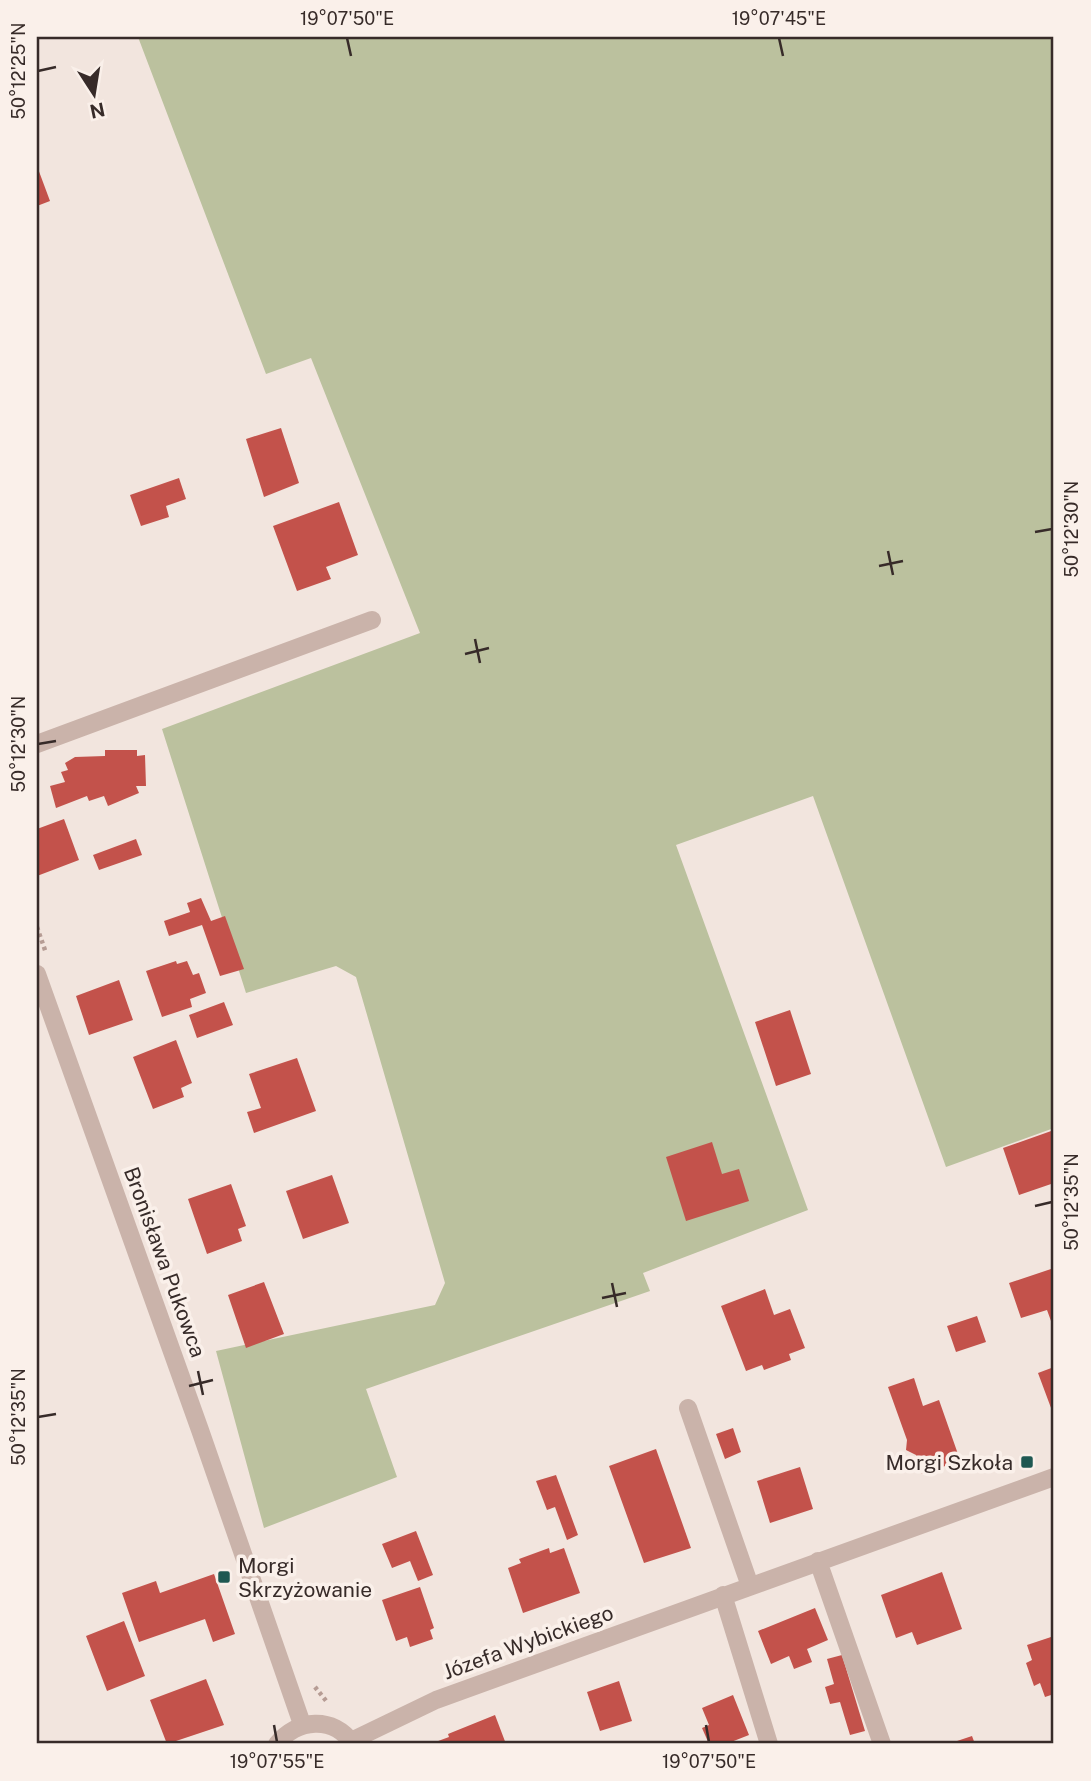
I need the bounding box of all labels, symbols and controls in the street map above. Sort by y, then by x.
text: 19°07'50"E [300,8,394,29]
text: 19°07'45"E [732,8,826,29]
text: 50°12'25"N [8,23,29,119]
north arrow [60,60,130,130]
text: N [88,98,107,123]
text: 50°12'30"N [1061,481,1082,577]
text: 50°12'30"N [8,696,29,792]
text: 50°12'35"N [1061,1153,1082,1251]
street label: Bronisława Pukowca [119,1163,211,1361]
text: 50°12'35"N [8,1368,29,1466]
place label: Morgi Szkoła [886,1450,1013,1475]
marker: Morgi Szkoła [1019,1454,1035,1470]
place label: Morgi Skrzyżowanie [238,1553,372,1602]
marker: Morgi Skrzyżowanie [216,1569,232,1585]
street label: Józefa Wybickiego [439,1600,617,1684]
text: 19°07'55"E [230,1751,324,1772]
text: 19°07'50"E [662,1751,756,1772]

